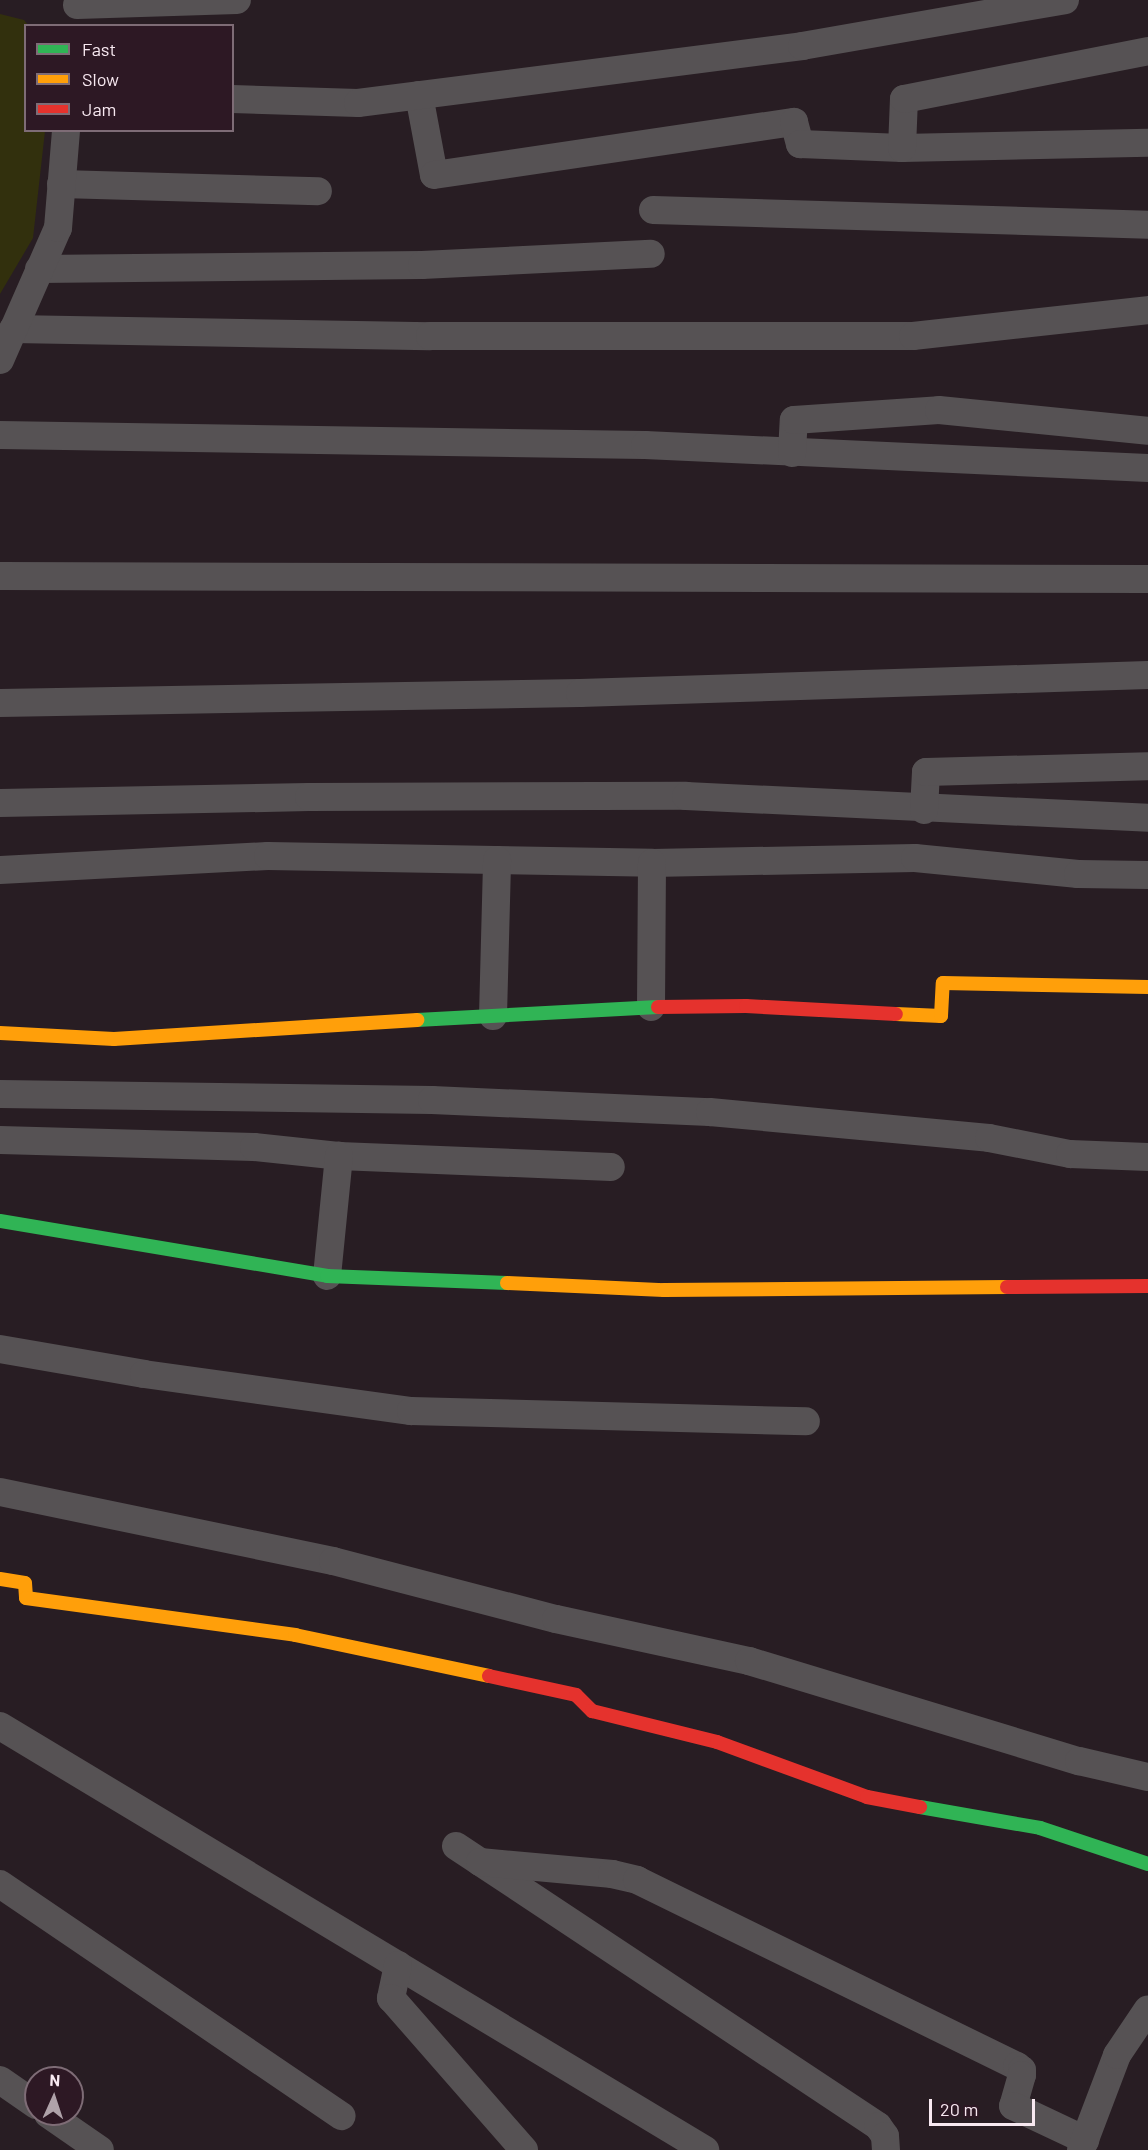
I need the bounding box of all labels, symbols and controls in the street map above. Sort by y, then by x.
legend [24,24,234,132]
text: Fast [82,38,116,60]
text: Slow [82,68,119,90]
text: Jam [82,98,116,120]
north arrow [24,2066,84,2126]
text: N [49,2070,61,2089]
scale bar [932,2087,1038,2125]
text: 20 m [940,2098,978,2120]

